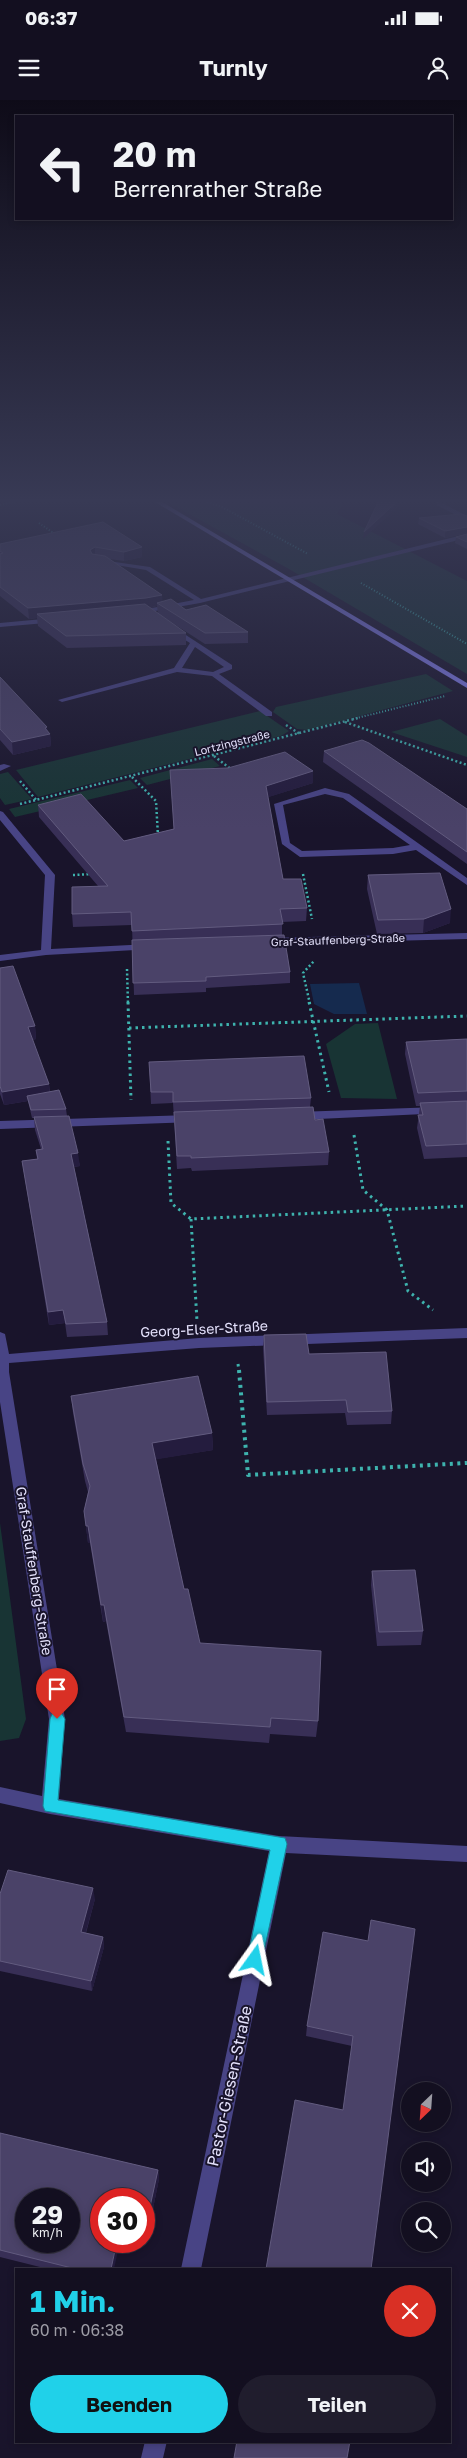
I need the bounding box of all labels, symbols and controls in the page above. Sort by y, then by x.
text: 06:37 [25,6,77,29]
icon: menu [15,54,43,82]
text: Turnly [199,54,268,81]
icon: person [424,54,452,82]
text: 20 m [113,133,196,175]
icon: left [30,135,95,200]
text: Berrenrather Straße [113,175,322,202]
street label: Lortzingstraße [193,727,271,758]
street label: Graf-Stauffenberg-Straße [271,931,405,948]
street label: Georg-Elser-Straße [140,1317,268,1340]
street label: Graf-Stauffenberg-Straße [13,1485,56,1657]
pin [36,1668,78,1719]
icon: arrive [43,1675,71,1703]
position arrow [228,1933,280,1985]
street label: Pastor-Giesen-Straße [202,2004,256,2168]
north arrow [401,2082,451,2132]
map controls [401,2082,451,2252]
button: sound [401,2142,451,2192]
speed limit sign: 30 [90,2188,155,2253]
text: 29 [32,2199,63,2230]
button: search [401,2202,451,2252]
text: km/h [32,2225,63,2240]
text: 1 Min. [30,2283,116,2319]
button: close [384,2285,436,2337]
text: 60 m · 06:38 [30,2320,124,2340]
button: Beenden [30,2375,228,2433]
button: Teilen [238,2375,436,2433]

